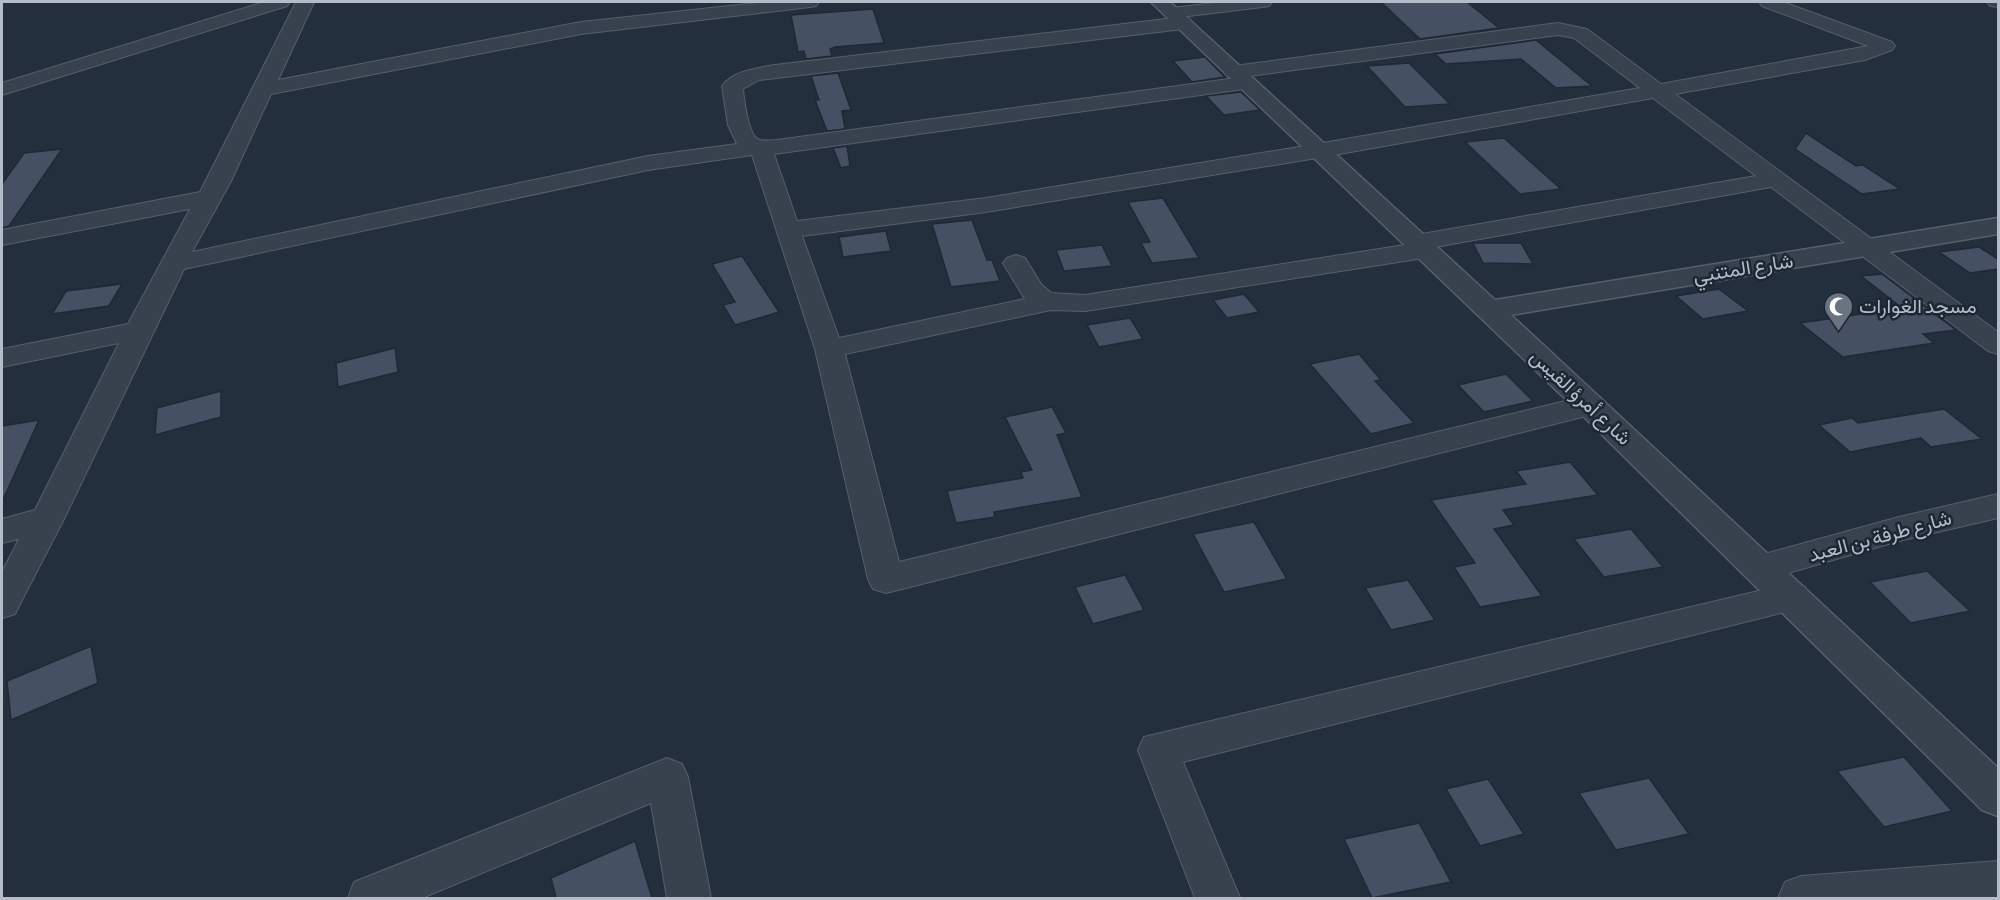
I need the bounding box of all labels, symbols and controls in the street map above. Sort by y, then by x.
street label: شارع المتنبي [1691,248,1796,293]
mosque icon: مسجد الغوارات [1822,290,1854,332]
place label: مسجد الغوارات [1859,294,1977,319]
street label: شارع أمرؤ القيس [1524,344,1637,451]
street label: شارع طرفة بن العبد [1806,505,1955,569]

